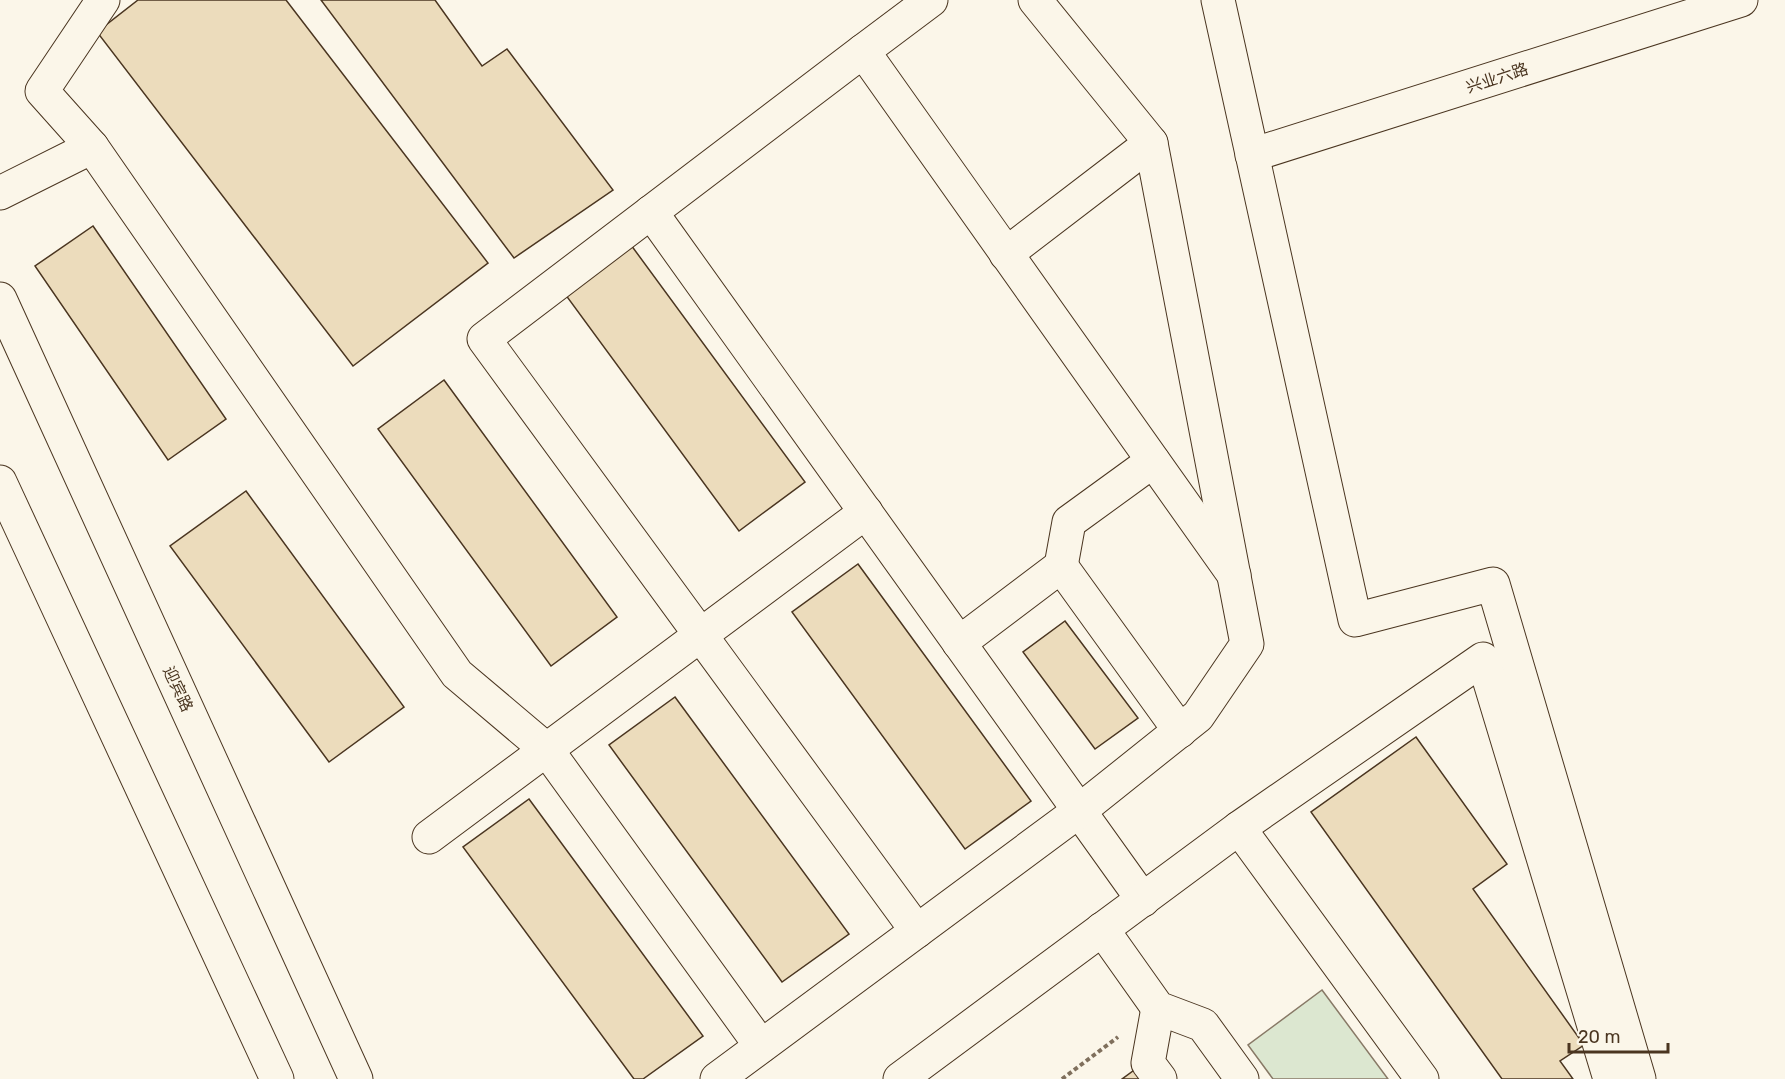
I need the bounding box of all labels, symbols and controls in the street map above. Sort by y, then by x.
street label: 兴业六路 [1464,59,1530,97]
street label: 迎宾路 [159,663,197,715]
scale bar [1569,1016,1668,1054]
text: 20 m [1578,1026,1620,1048]

